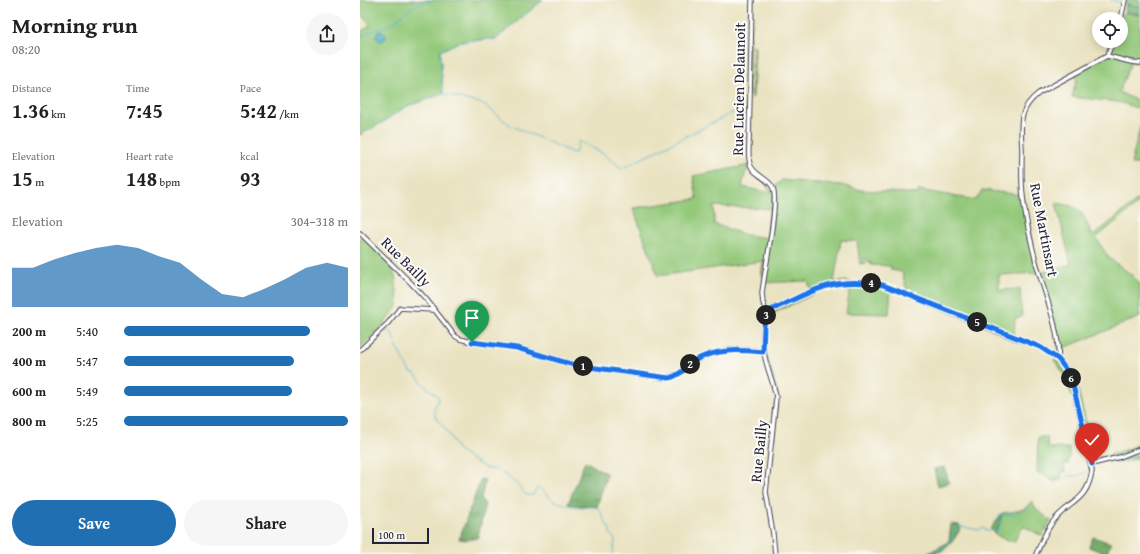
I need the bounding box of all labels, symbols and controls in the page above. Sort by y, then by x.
text: Morning run [12,9,138,41]
map controls [1092,12,1128,48]
button: locate [1092,12,1128,48]
button: share [306,13,348,55]
street label: Rue Lucien Delaunoit [727,21,750,156]
text: 08:20 [12,40,40,59]
text: Distance [12,80,51,96]
text: Time [126,80,149,96]
text: Pace [240,80,261,96]
text: 1.36 [12,96,49,125]
text: 7:45 [126,96,163,125]
text: 5:42 [240,96,277,125]
text: km [49,106,66,122]
text: /km [277,106,299,122]
text: Elevation [12,148,55,164]
text: Heart rate [126,148,173,164]
text: kcal [240,148,259,164]
text: 15 [12,164,33,193]
text: 148 [126,164,157,193]
text: 93 [240,164,261,193]
text: m [33,174,44,190]
text: bpm [157,174,180,190]
street label: Rue Martinsart [1025,181,1064,279]
text: Elevation [12,212,63,231]
text: 304–318 m [291,212,348,231]
street label: Rue Bailly [377,232,436,292]
pin: 4 [861,273,881,293]
text: 4 [868,275,874,291]
pin [455,301,489,342]
pin: 3 [756,305,776,325]
icon: arrive [461,307,483,329]
text: 3 [763,307,769,323]
pin: 5 [967,312,987,332]
text: 5 [974,314,980,330]
text: 200 m [12,322,46,341]
text: 5:40 [76,322,98,341]
text: 400 m [12,352,46,371]
text: 5:47 [76,352,98,371]
pin: 2 [680,354,700,374]
pin: 1 [573,356,593,376]
text: 2 [687,356,693,372]
text: 1 [580,358,586,374]
pin: 6 [1061,368,1081,388]
text: 6 [1068,370,1074,386]
text: 600 m [12,382,46,401]
text: 5:49 [76,382,98,401]
text: 800 m [12,412,46,431]
text: 5:25 [76,412,98,431]
street label: Rue Bailly [745,418,772,483]
pin [1075,423,1109,464]
icon: check [1081,429,1103,451]
button: Save [12,500,176,546]
button: Share [184,500,348,546]
scale bar [372,526,429,545]
text: 100 m [378,527,405,543]

